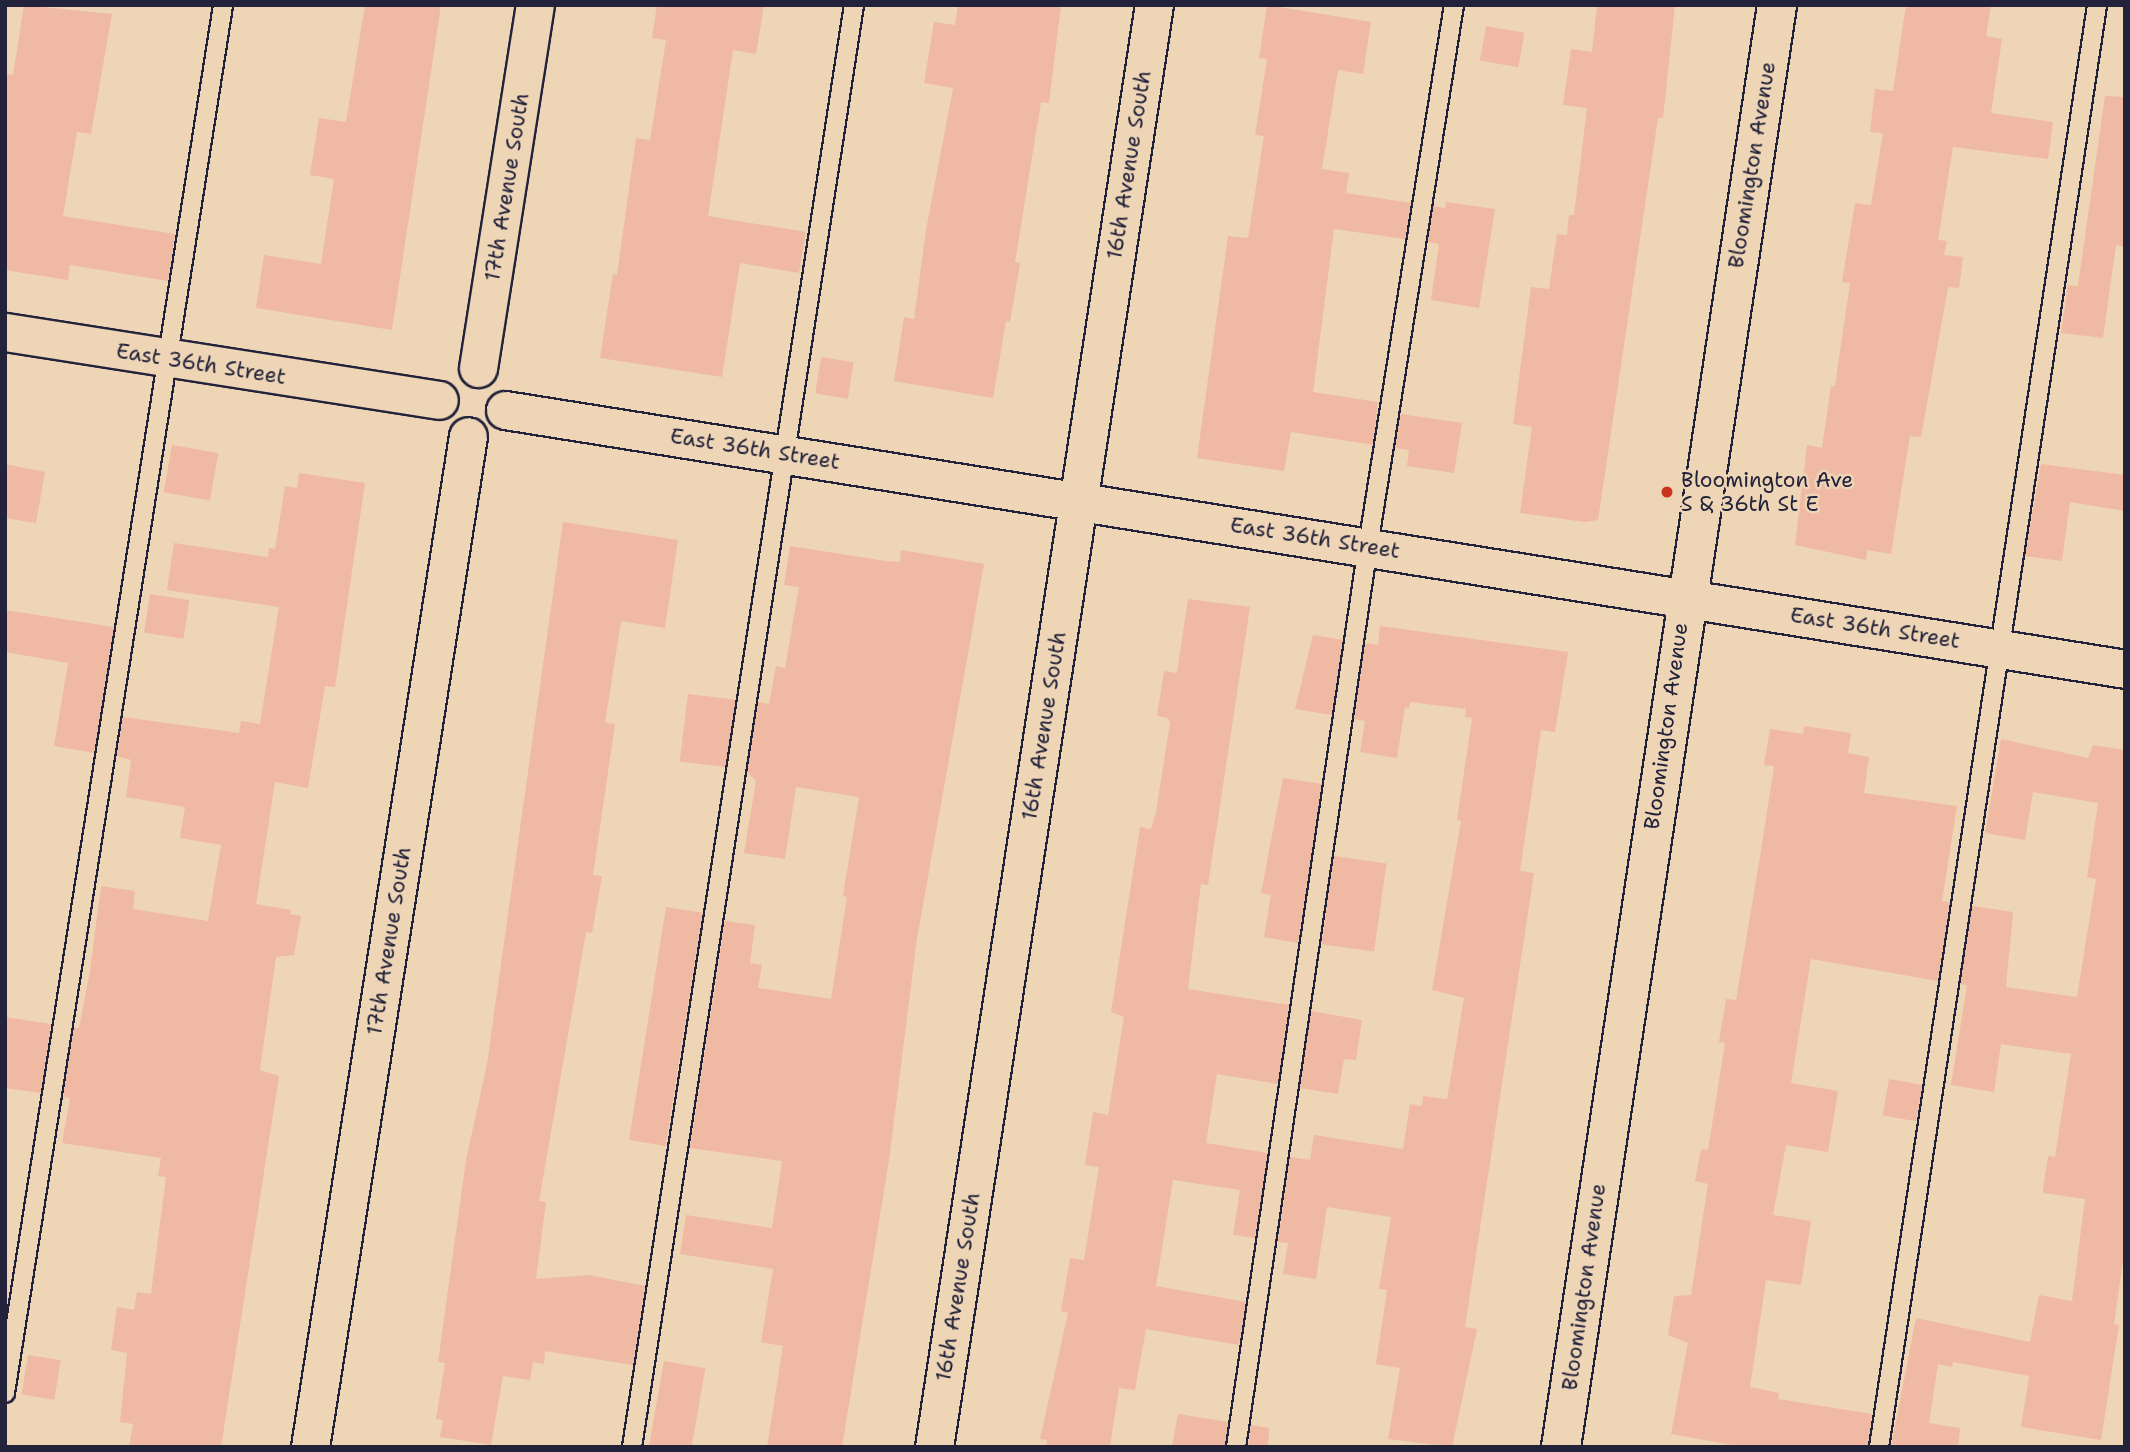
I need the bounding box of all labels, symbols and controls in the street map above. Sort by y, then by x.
street label: Bloomington Avenue [1723,60,1781,270]
street label: 16th Avenue South [1102,69,1156,261]
street label: 17th Avenue South [480,91,534,283]
street label: East 36th Street [114,338,288,390]
street label: East 36th Street [668,423,842,475]
place label: Bloomington Ave S & 36th St E [1681,467,1853,517]
marker: Bloomington Ave S & 36th St E [1659,484,1675,500]
street label: East 36th Street [1228,512,1402,564]
street label: East 36th Street [1788,602,1962,654]
street label: Bloomington Avenue [1639,621,1693,831]
street label: 16th Avenue South [1017,630,1071,822]
street label: 17th Avenue South [362,845,416,1037]
street label: Bloomington Avenue [1557,1182,1611,1392]
street label: 16th Avenue South [931,1191,985,1383]

